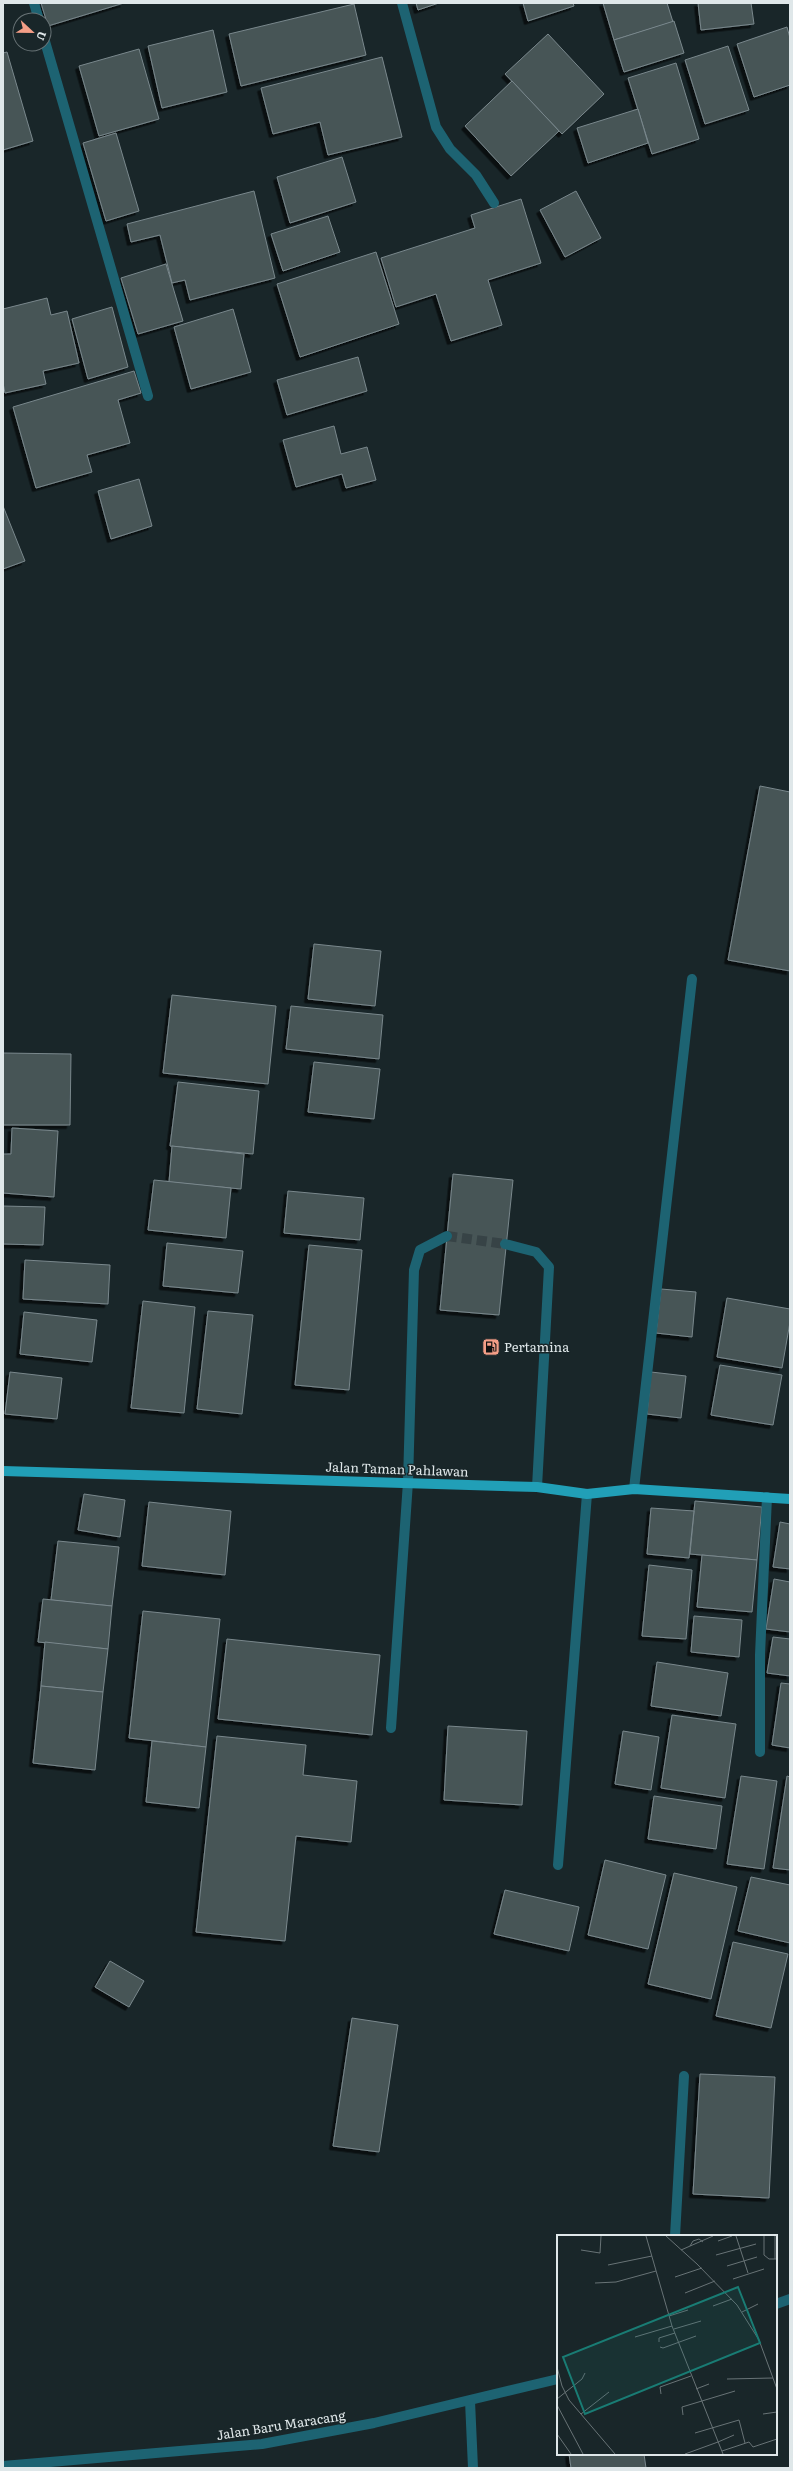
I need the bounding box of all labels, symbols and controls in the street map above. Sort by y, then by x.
north arrow [12,12,52,52]
text: U [33,29,51,43]
fuel station icon: Pertamina [481,1337,501,1357]
place label: Pertamina [504,1337,569,1356]
street label: Jalan Taman Pahlawan [325,1457,469,1481]
inset map [557,2235,777,2455]
street label: Jalan Baru Maracang [215,2405,348,2444]

